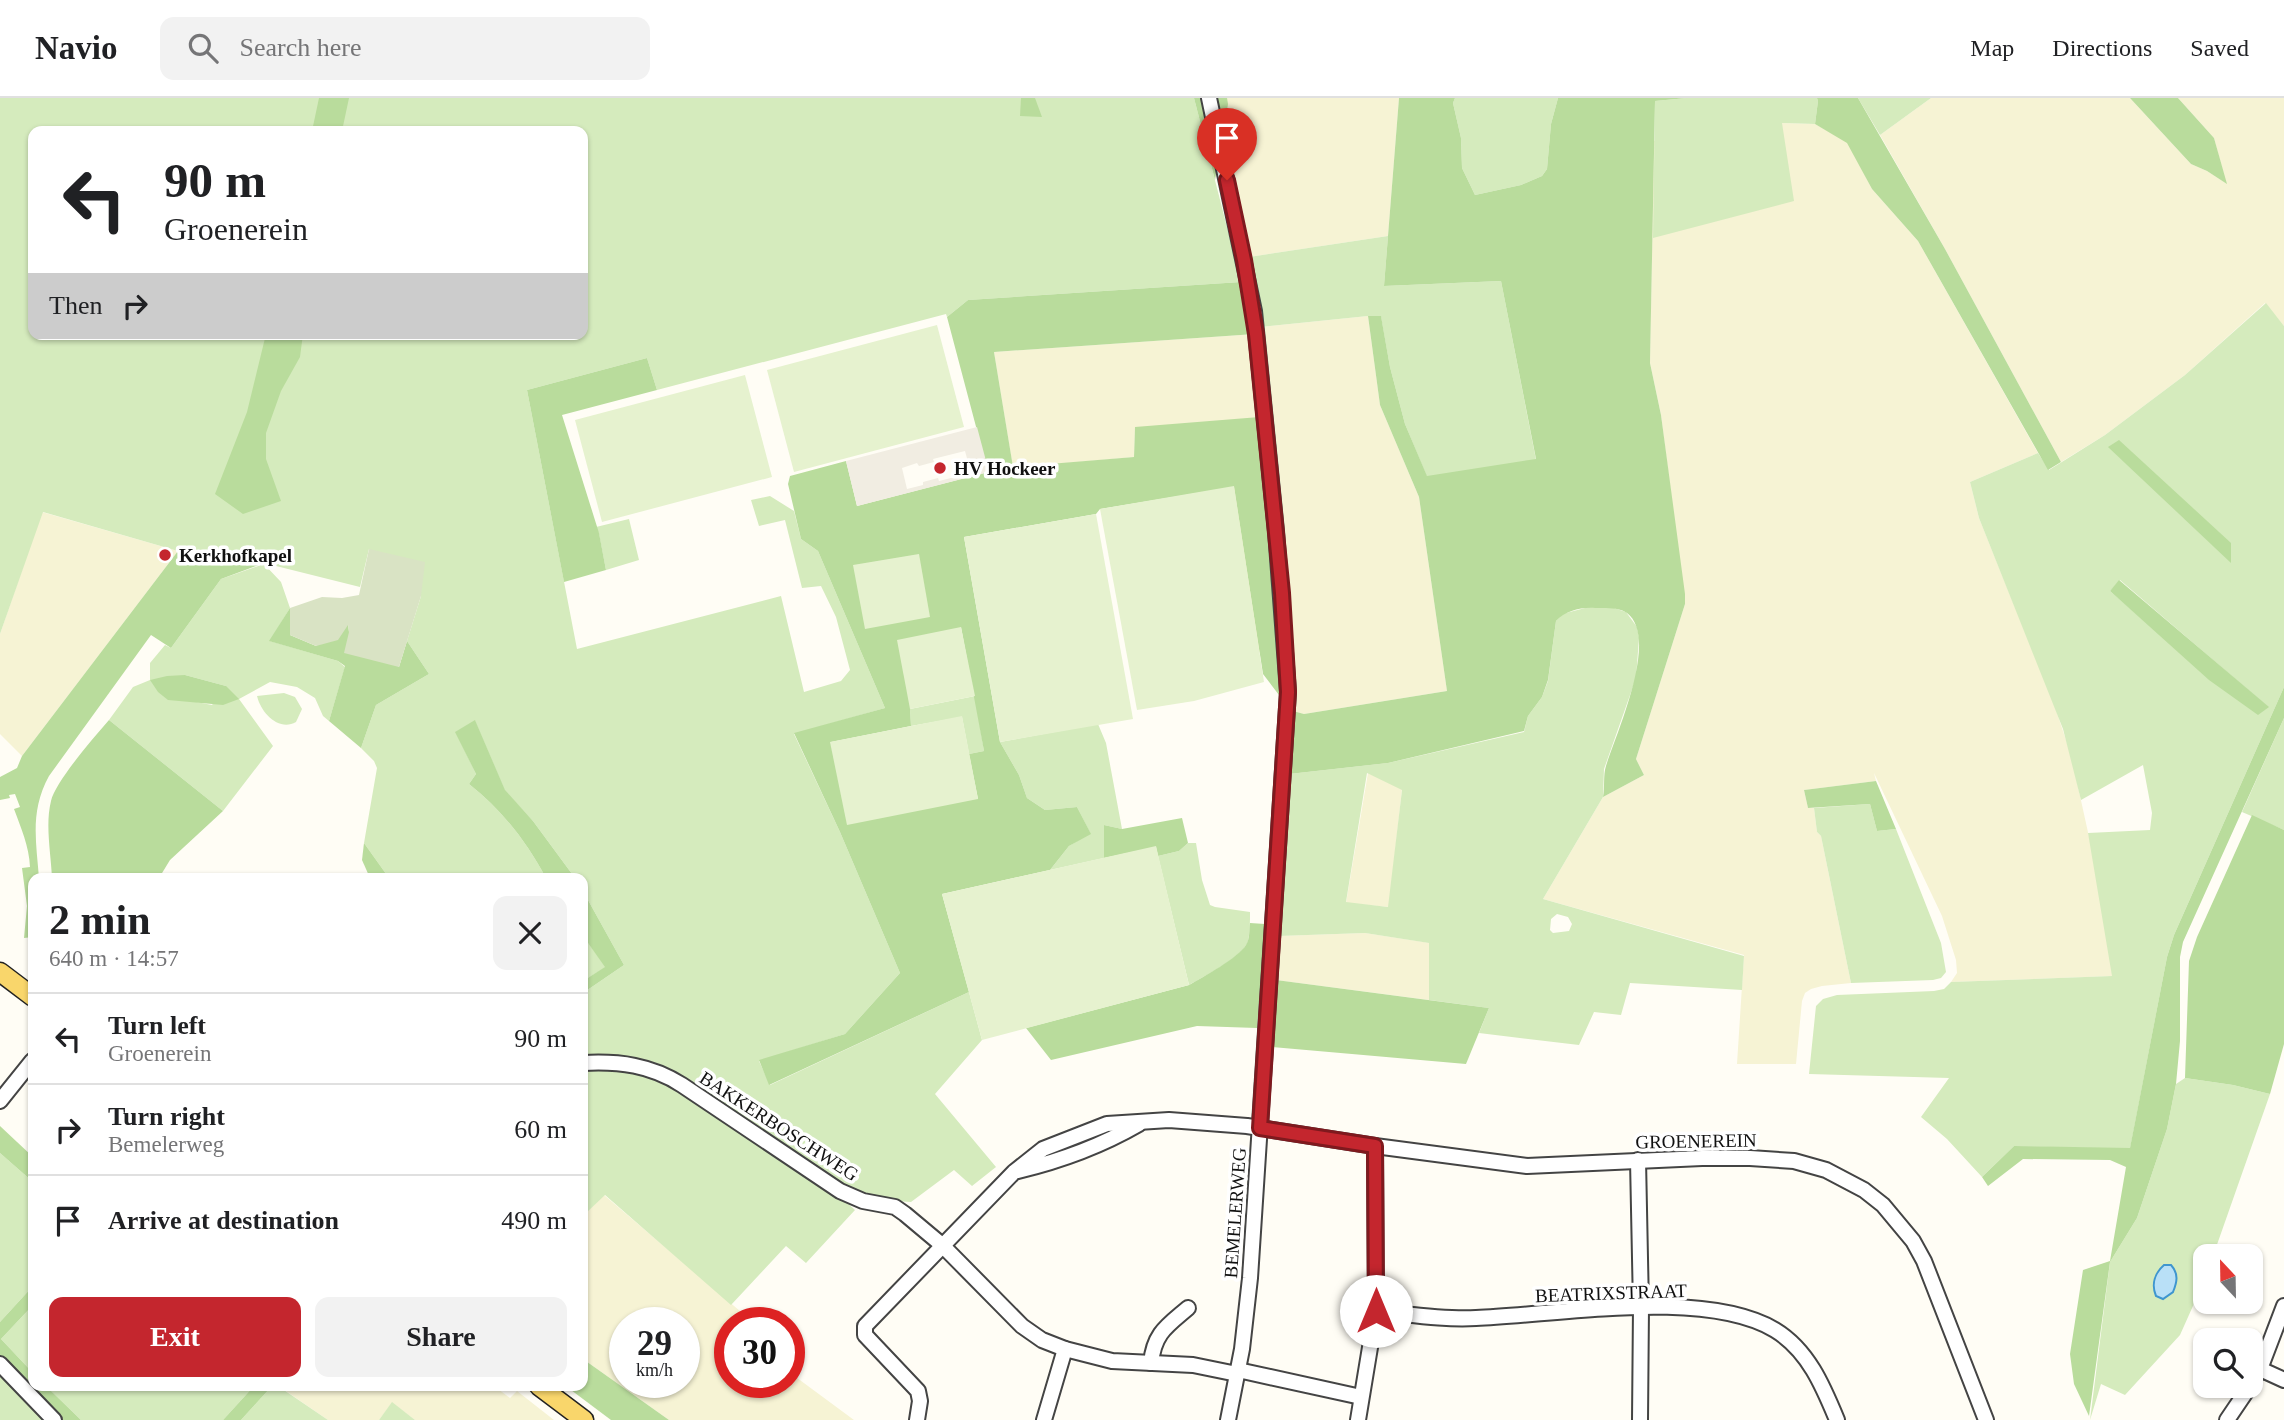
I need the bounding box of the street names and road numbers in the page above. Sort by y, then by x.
street label: BAKKERBOSCHWEG [696,1067,862,1185]
street label: GROENEREIN [1635,1129,1757,1153]
street label: BEMELERWEG [1220,1147,1250,1279]
street label: BEATRIXSTRAAT [1535,1280,1688,1306]

